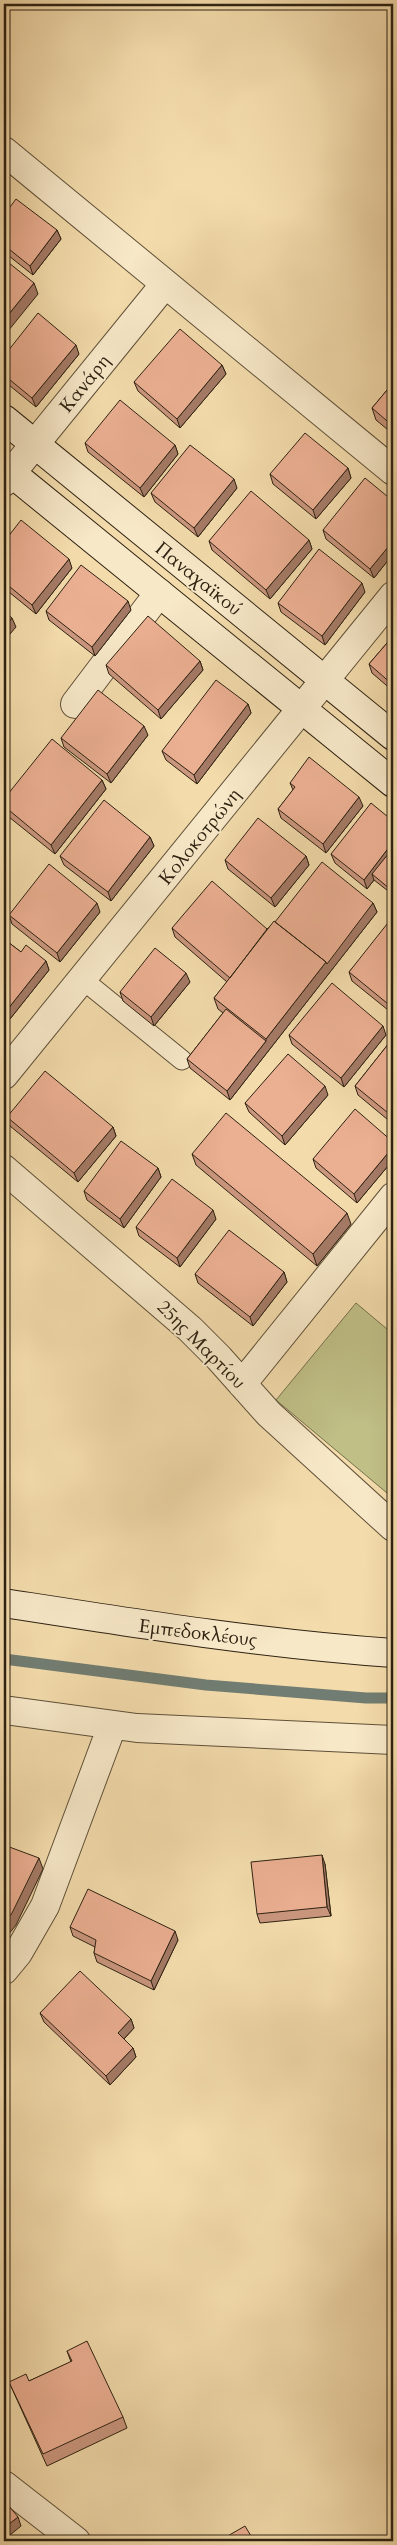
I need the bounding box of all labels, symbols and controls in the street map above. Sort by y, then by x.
street label: Κανάρη [53,349,116,418]
street label: Παναχαϊκού [150,536,247,622]
street label: Κολοκοτρώνη [153,783,247,890]
street label: 25ης Μαρτίου [151,1295,251,1395]
street label: Εμπεδοκλέους [137,1613,259,1653]

